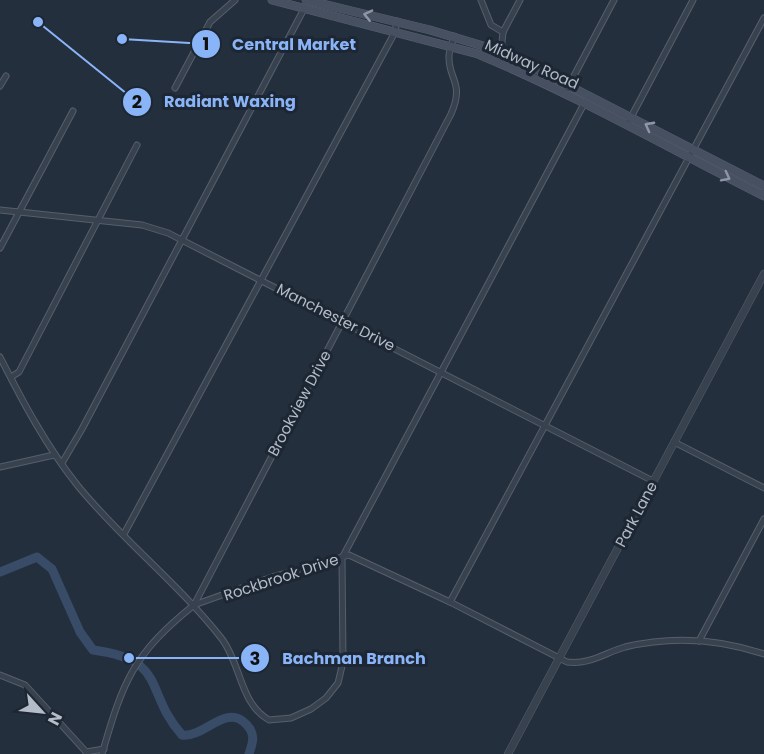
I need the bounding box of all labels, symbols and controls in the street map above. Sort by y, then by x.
one-way arrow [363,9,373,22]
callout: Central Market [191,27,368,61]
text: 1 [203,31,209,56]
text: Central Market [232,33,356,56]
street label: Midway Road [482,34,582,94]
callout: Radiant Waxing [122,85,308,119]
text: 2 [132,89,142,114]
text: Radiant Waxing [164,90,296,113]
one-way arrow [645,122,655,133]
one-way arrow [719,169,730,181]
street label: Manchester Drive [273,278,399,356]
street label: Brookview Drive [262,346,336,460]
street label: Park Lane [610,477,662,551]
street label: Rockbrook Drive [221,548,341,606]
callout: Bachman Branch [240,641,438,675]
text: 3 [250,646,260,671]
text: Bachman Branch [282,647,426,670]
north arrow [12,682,72,742]
text: N [42,708,68,729]

